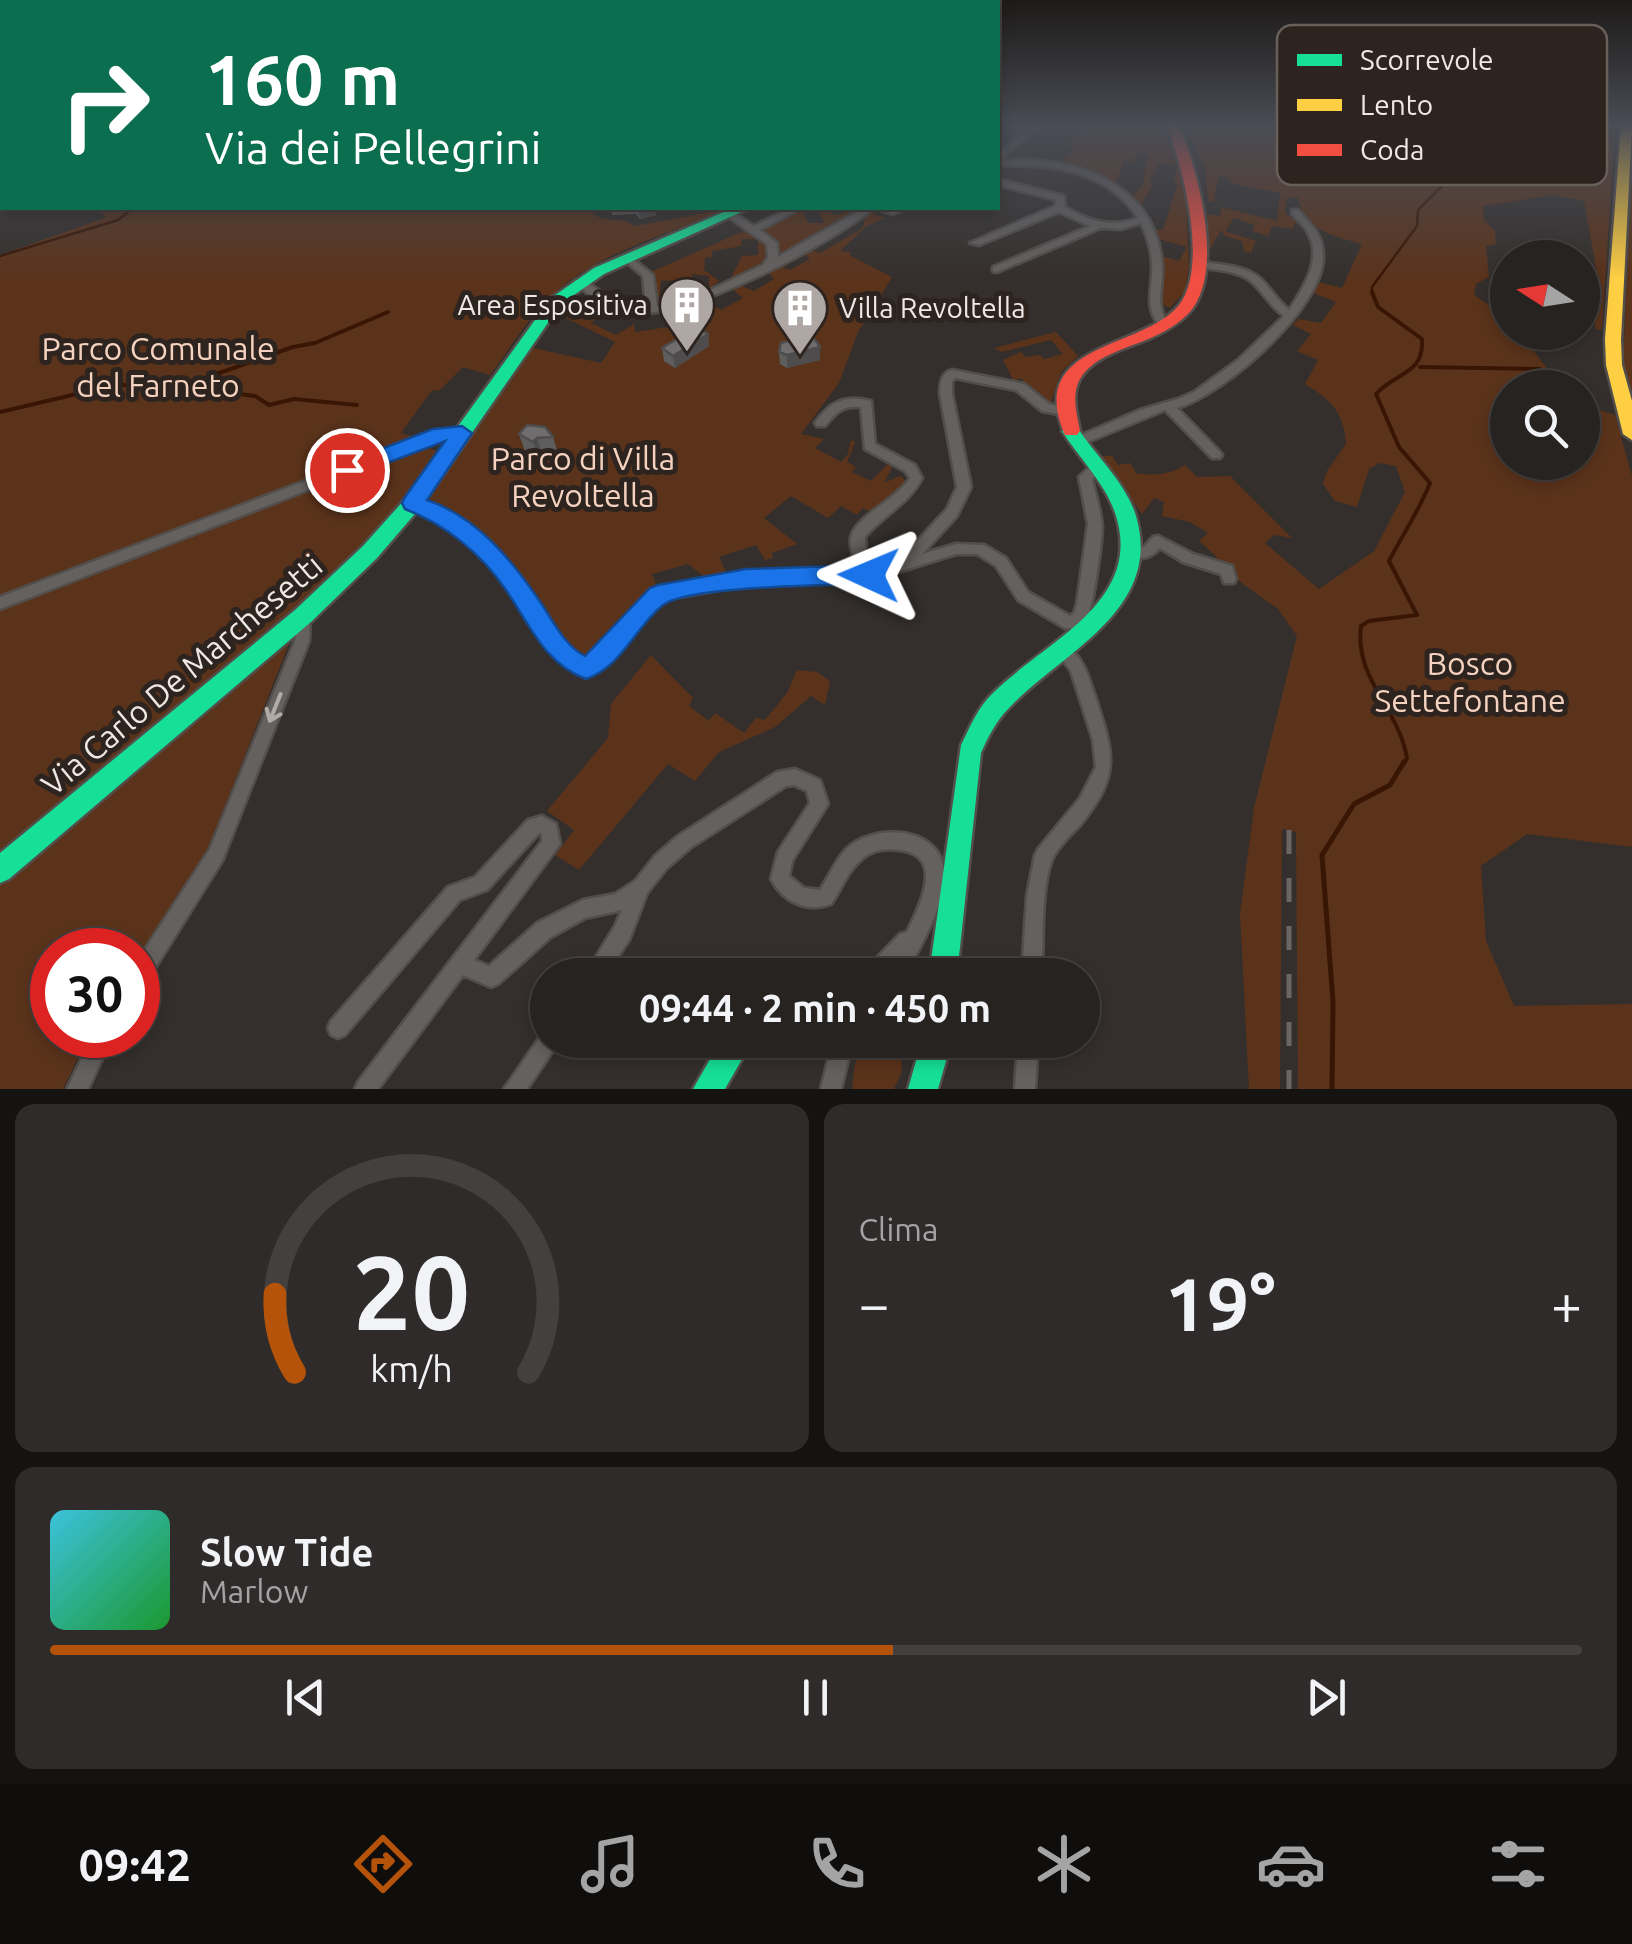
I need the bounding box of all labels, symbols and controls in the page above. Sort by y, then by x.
legend [1277,25,1607,185]
icon: right [40,40,170,170]
text: 160 m [205,40,400,118]
text: Scorrevole [1360,44,1493,75]
text: Lento [1360,89,1433,120]
text: Via dei Pellegrini [205,122,542,173]
text: Coda [1360,134,1424,165]
north arrow [1490,240,1600,350]
map controls [1490,240,1600,480]
building icon: Area Espositiva [657,275,717,354]
building icon: Villa Revoltella [770,278,830,357]
place label: Area Espositiva [458,289,648,320]
place label: Villa Revoltella [839,292,1026,323]
park label: Parco Comunale del Farneto [41,330,275,403]
button: search [1490,370,1600,480]
pin [305,428,390,513]
park label: Parco di Villa Revoltella [491,440,675,513]
icon: arrive [320,443,375,498]
position arrow [817,523,921,627]
street label: Via Carlo De Marchesetti [34,546,329,802]
park label: Bosco Settefontane [1374,645,1566,718]
one-way arrow [265,692,283,723]
speed limit sign: 30 [30,928,160,1058]
text: 09:44 · 2 min · 450 m [639,987,991,1029]
text: Clima [859,1211,938,1247]
text: 20 [353,1233,470,1350]
text: 19° [1165,1261,1276,1345]
text: − [859,1273,890,1334]
text: + [1551,1273,1582,1334]
text: km/h [370,1349,453,1389]
text: Slow Tide [200,1531,373,1573]
text: Marlow [200,1573,308,1609]
icon: previous [278,1670,333,1725]
icon: pause [788,1670,843,1725]
icon: next [1299,1670,1354,1725]
icon: directions [348,1829,418,1899]
icon: music [575,1829,645,1899]
icon: phone [802,1829,872,1899]
icon: climate [1029,1829,1099,1899]
icon: car [1256,1829,1326,1899]
icon: filters [1483,1829,1553,1899]
text: 09:42 [79,1839,191,1890]

